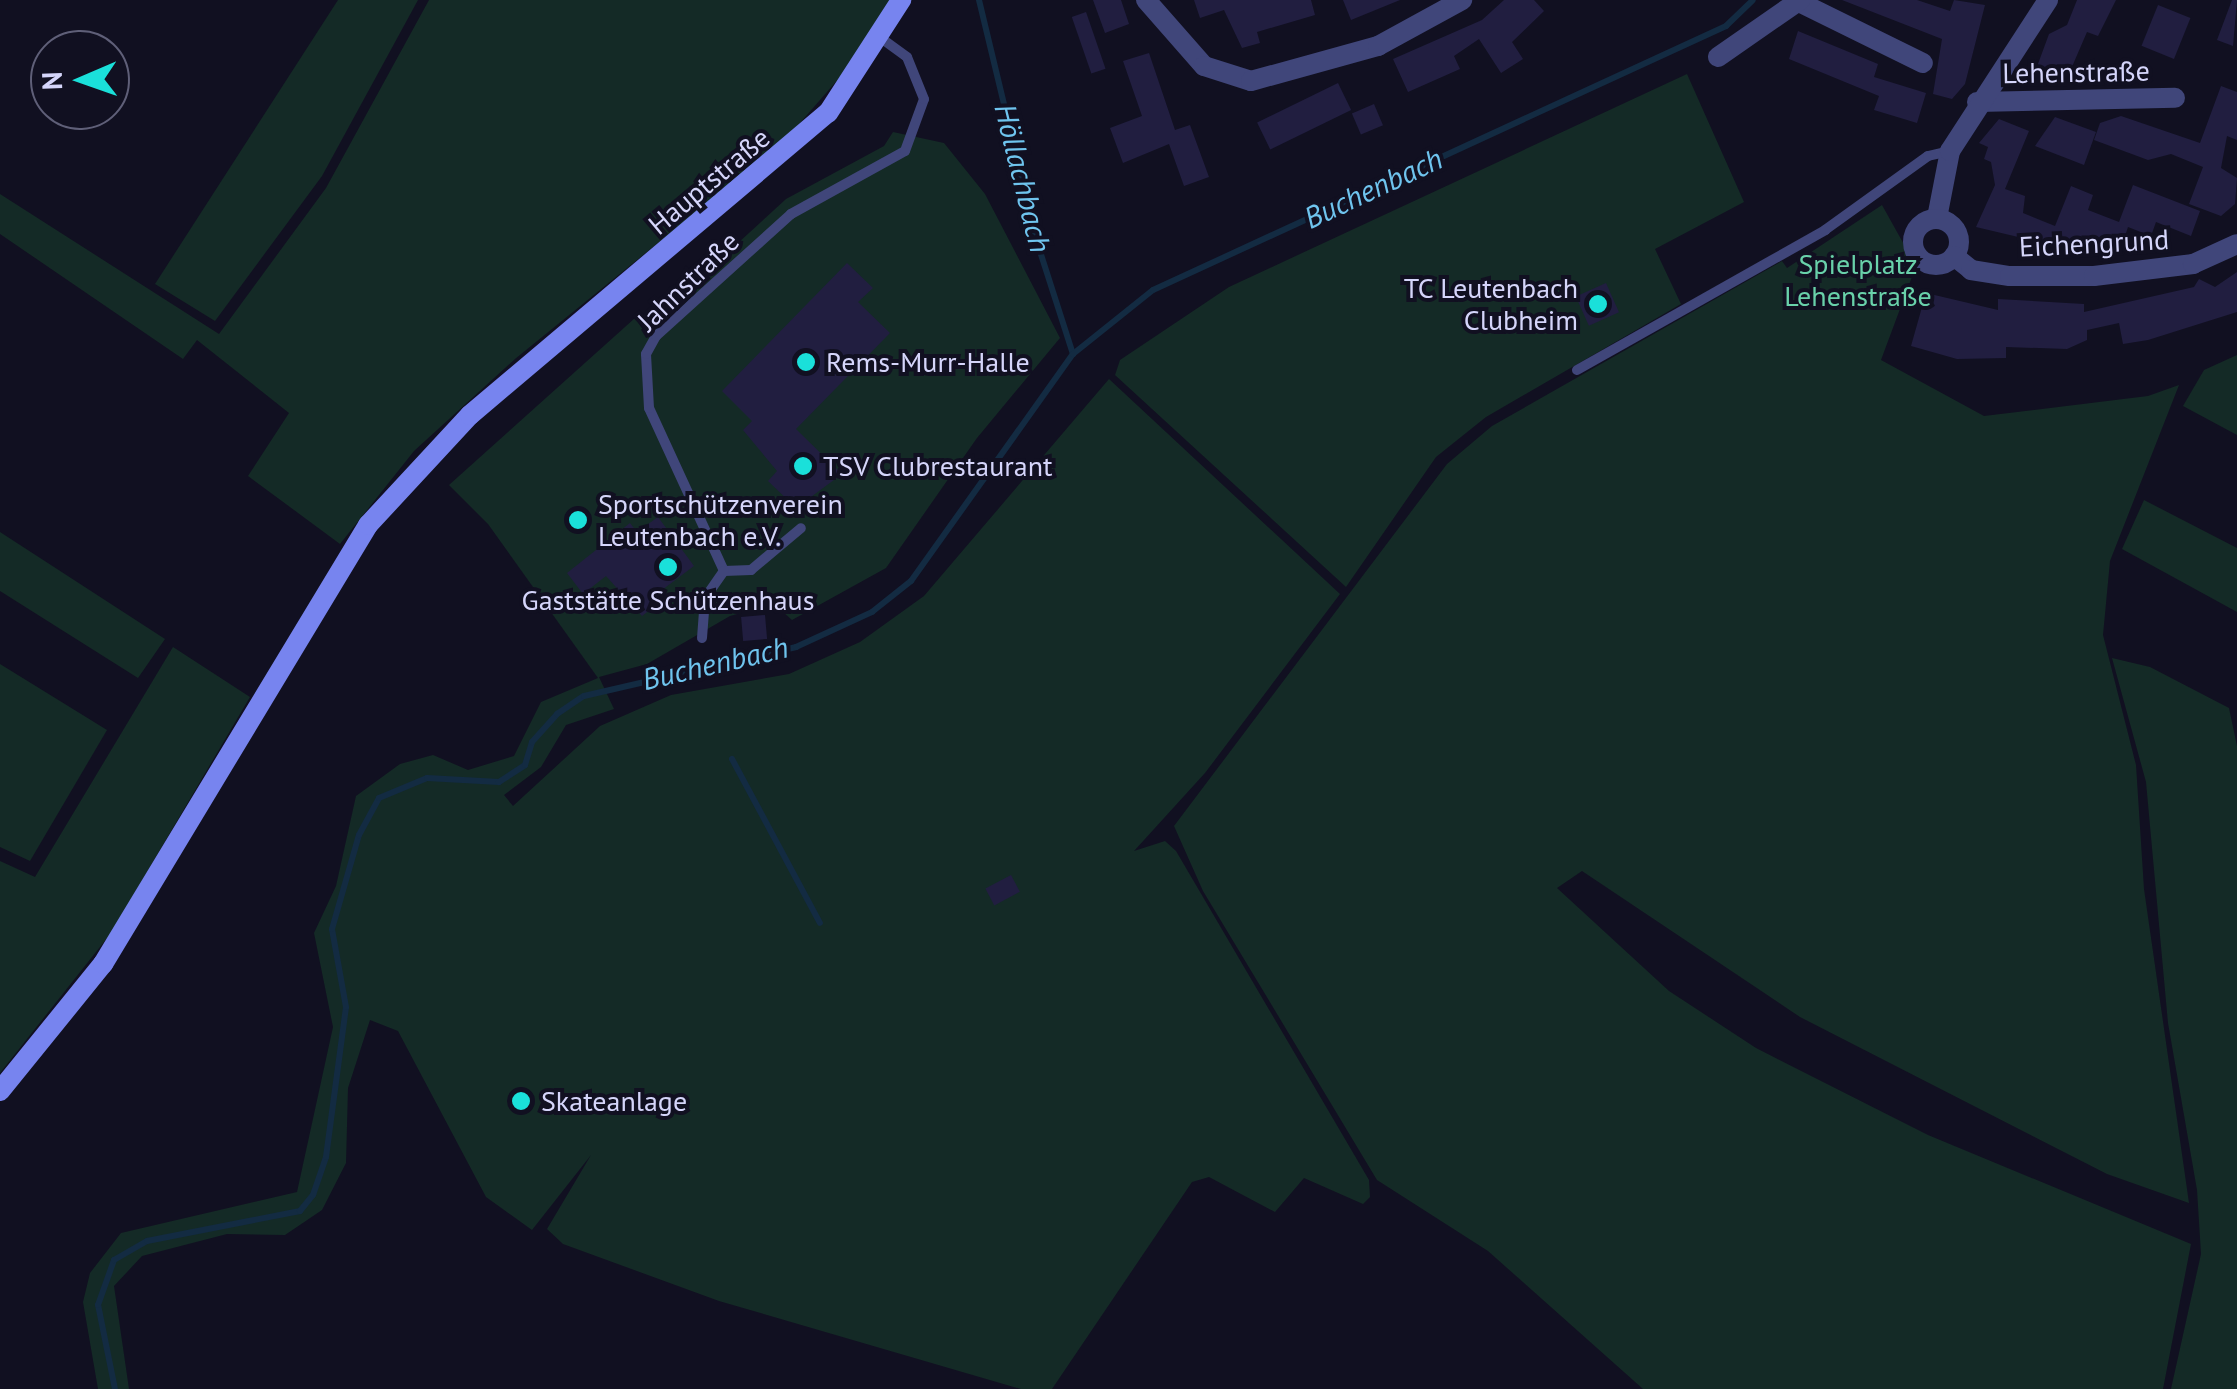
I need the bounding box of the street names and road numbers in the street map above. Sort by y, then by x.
street label: Lehenstraße [2002,54,2150,90]
street label: Hauptstraße [642,121,776,241]
street label: Eichengrund [2018,222,2170,264]
street label: Jahnstraße [630,224,746,338]

